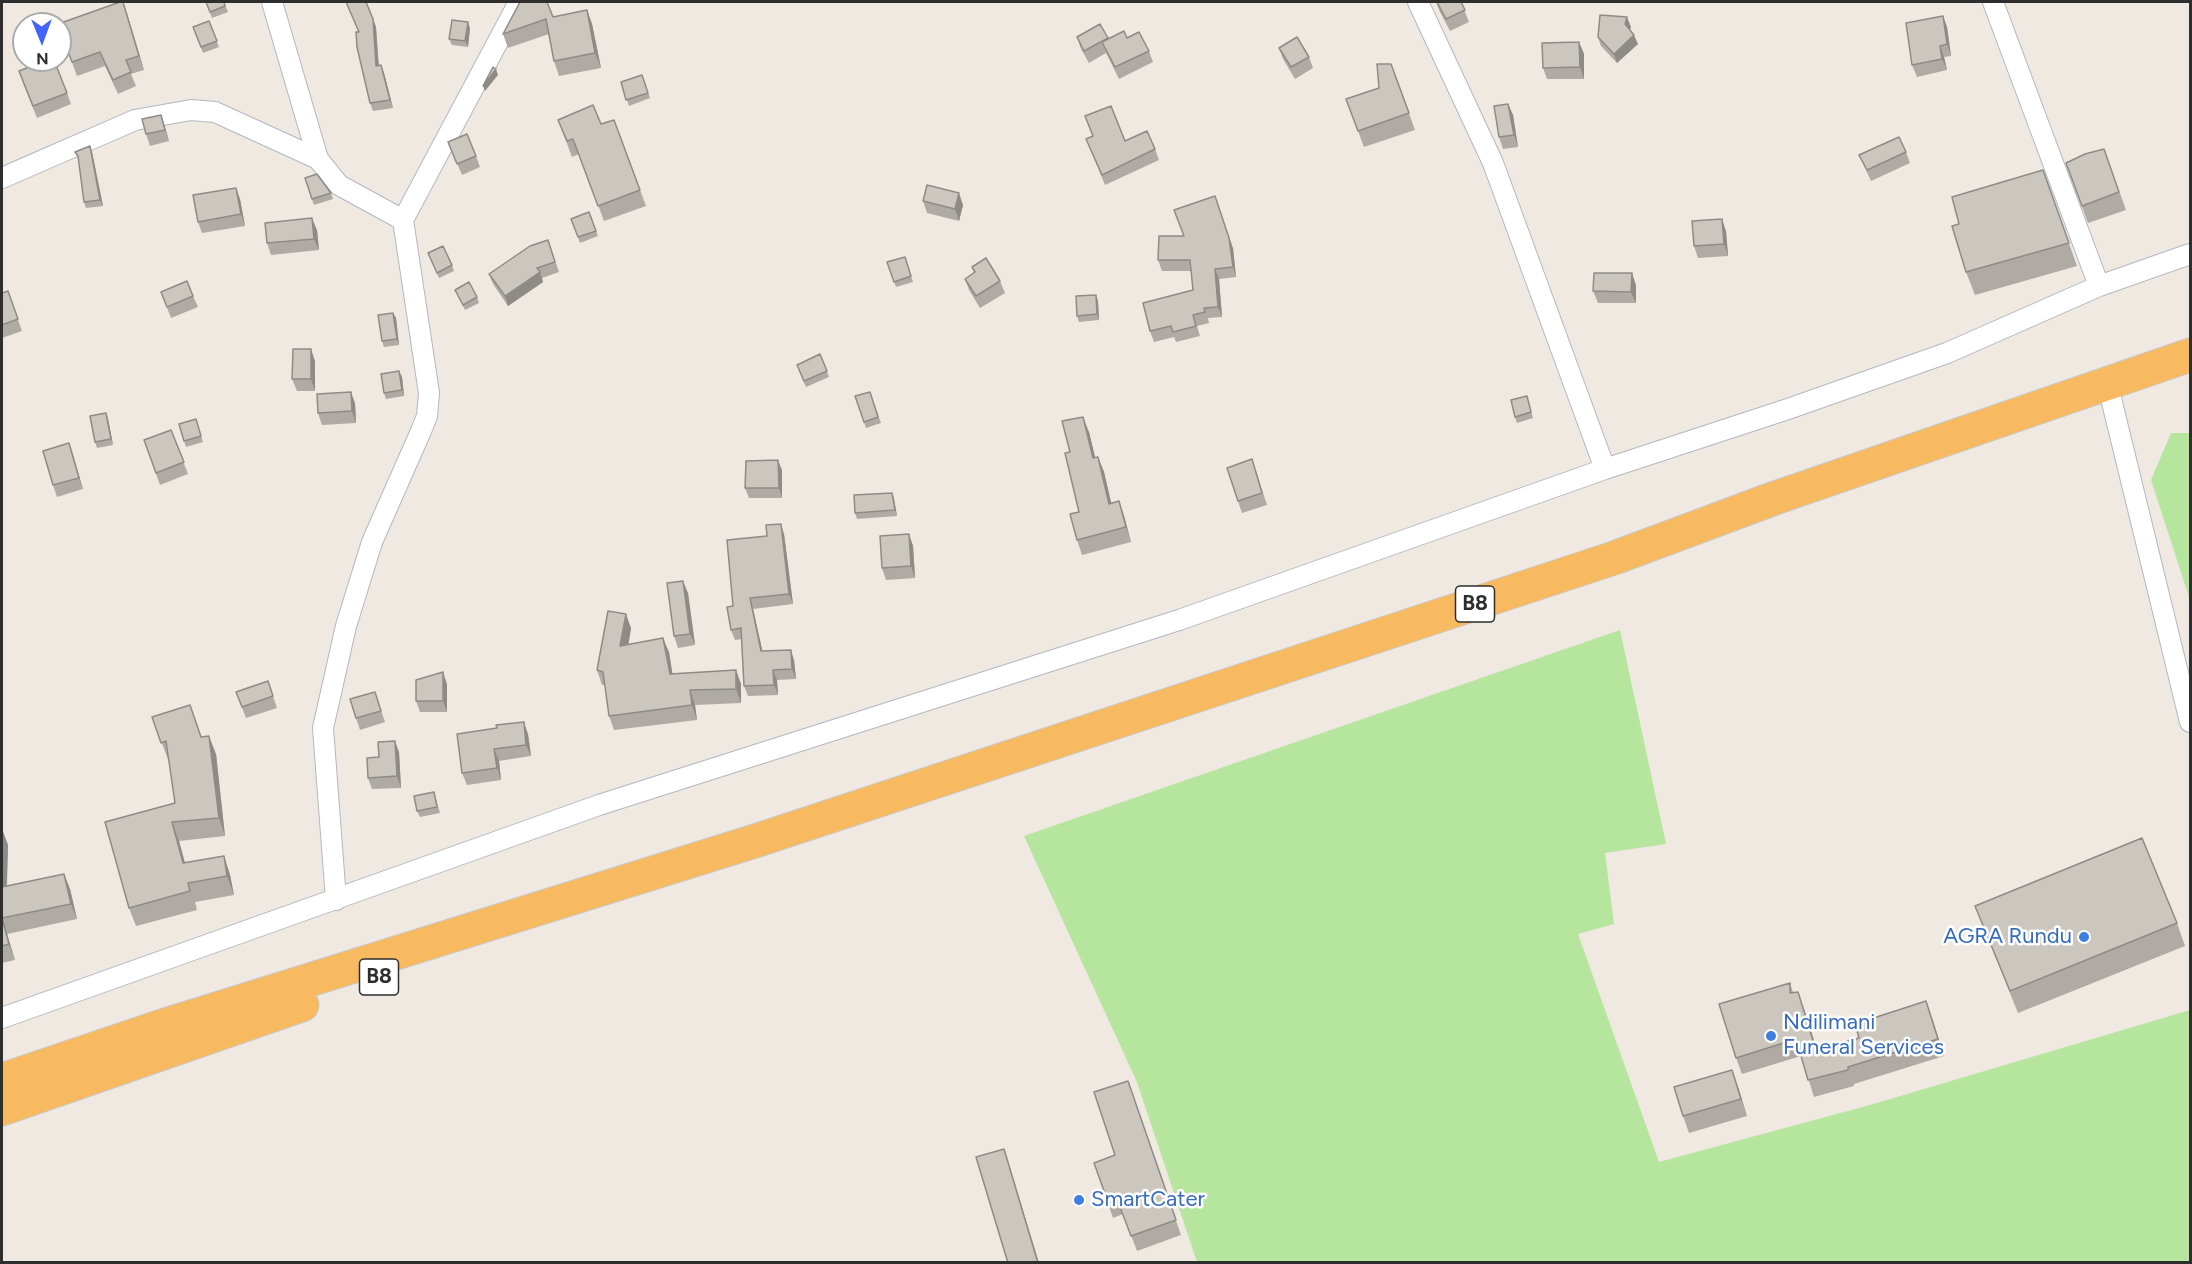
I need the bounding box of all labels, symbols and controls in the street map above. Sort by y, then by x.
north arrow [12,12,72,72]
text: N [36,49,49,68]
road number: B8 [1456,586,1494,622]
place label: AGRA Rundu [1943,924,2072,950]
marker: AGRA Rundu [2077,930,2091,944]
road number: B8 [360,959,398,995]
place label: Ndilimani Funeral Services [1783,1010,1944,1062]
marker: Ndilimani Funeral Services [1764,1029,1778,1043]
place label: SmartCater [1091,1187,1205,1213]
marker: SmartCater [1072,1193,1086,1207]

